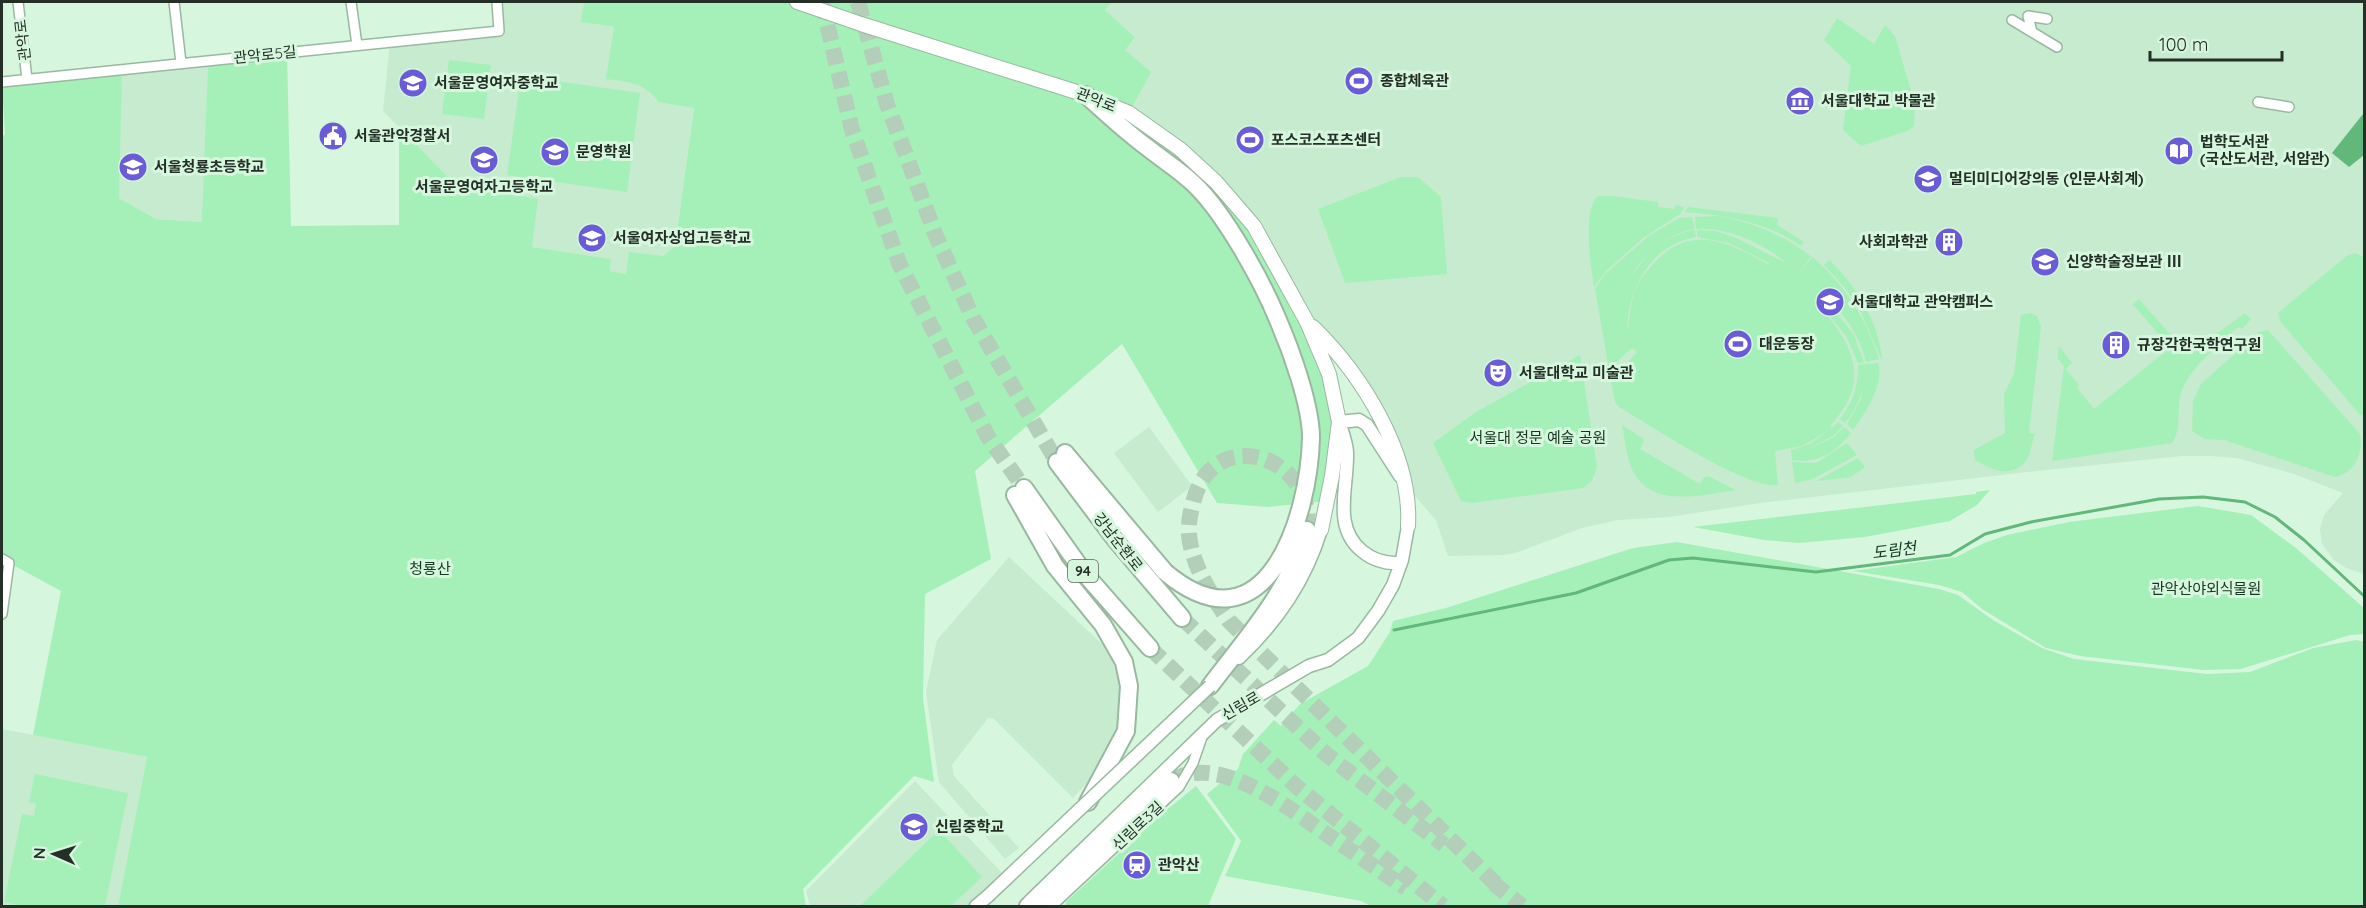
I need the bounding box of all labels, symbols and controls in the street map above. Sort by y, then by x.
street label: 관악로 [11,18,34,62]
scale bar [2150,24,2282,62]
text: 100 m [2159,33,2208,56]
street label: 관악로5길 [232,42,297,67]
sports icon: 종합체육관 [1343,65,1375,97]
school or university icon: 서울문영여자중학교 [397,67,429,99]
place label: 종합체육관 [1380,71,1449,90]
place label: 서울문영여자중학교 [434,73,558,92]
street label: 관악로 [1073,83,1119,116]
museum icon: 서울대학교 박물관 [1784,85,1816,117]
place label: 서울대학교 박물관 [1821,91,1936,110]
public building icon: 서울관악경찰서 [317,120,349,152]
sports icon: 포스코스포츠센터 [1234,124,1266,156]
place label: 서울관악경찰서 [354,126,451,145]
place label: 포스코스포츠센터 [1271,130,1381,149]
place label: 법학도서관 (국산도서관, 서암관) [2200,132,2329,168]
library icon: 법학도서관 (국산도서관, 서암관) [2163,135,2195,167]
school or university icon: 문영학원 [539,136,571,168]
place label: 문영학원 [576,142,631,161]
school or university icon: 서울문영여자고등학교 [468,144,500,176]
school or university icon: 서울청룡초등학교 [117,151,149,183]
place label: 서울청룡초등학교 [154,157,265,176]
school or university icon: 멀티미디어강의동 (인문사회계) [1912,163,1944,195]
place label: 멀티미디어강의동 (인문사회계) [1949,169,2143,188]
place label: 서울문영여자고등학교 [415,177,553,196]
school or university icon: 서울여자상업고등학교 [576,222,608,254]
building icon: 사회과학관 [1933,226,1965,258]
place label: 서울여자상업고등학교 [613,228,751,247]
place label: 사회과학관 [1859,232,1928,251]
school or university icon: 신양학술정보관 Ⅲ [2029,246,2061,278]
place label: 신양학술정보관 Ⅲ [2066,252,2182,271]
school or university icon: 서울대학교 관악캠퍼스 [1814,286,1846,318]
place label: 서울대학교 관악캠퍼스 [1851,292,1993,311]
sports icon: 대운동장 [1722,328,1754,360]
building icon: 규장각한국학연구원 [2100,329,2132,361]
place label: 대운동장 [1759,334,1814,353]
place label: 규장각한국학연구원 [2137,335,2261,354]
theatre icon: 서울대학교 미술관 [1482,357,1514,389]
place label: 서울대학교 미술관 [1519,363,1634,382]
park label: 서울대 정문 예술 공원 [1470,428,1606,447]
street label: 강남순환로 [1090,509,1147,575]
water label: 도림천 [1871,537,1919,563]
park label: 청룡산 [409,559,451,578]
road number: 94 [1068,560,1098,582]
park label: 관악산야외식물원 [2151,579,2261,598]
street label: 신림로 [1218,687,1263,724]
street label: 신림로3길 [1108,797,1167,854]
school or university icon: 신림중학교 [898,811,930,843]
place label: 신림중학교 [935,817,1004,836]
north arrow [24,824,84,884]
text: N [29,847,49,860]
station icon: 관악산 [1121,849,1153,881]
place label: 관악산 [1158,855,1200,874]

